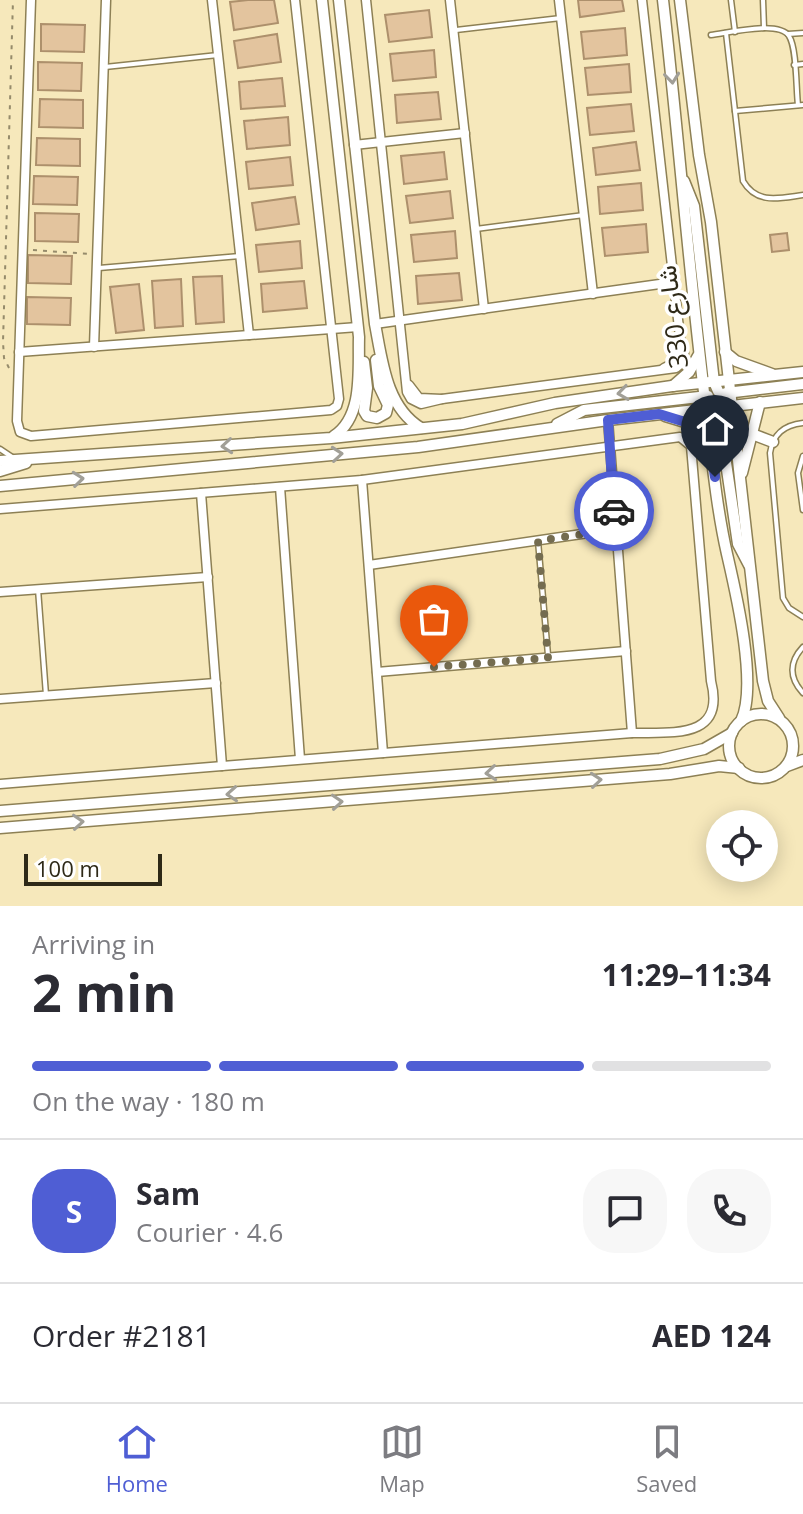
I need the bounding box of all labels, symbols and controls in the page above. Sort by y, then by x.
one-way arrow [663,71,680,84]
street label: شارع 330 [648,263,697,371]
one-way arrow [616,384,630,401]
pin [681,395,749,477]
icon: home [693,407,737,451]
one-way arrow [220,437,233,454]
one-way arrow [330,446,343,463]
one-way arrow [72,471,85,488]
courier [574,471,654,551]
icon: car [592,489,636,533]
pin [400,585,468,667]
icon: bag [412,597,456,641]
one-way arrow [484,764,497,781]
one-way arrow [590,772,603,789]
one-way arrow [225,785,238,802]
one-way arrow [331,794,344,811]
map controls [706,810,778,882]
button: locate [706,810,778,882]
one-way arrow [72,814,85,831]
scale bar [24,850,162,886]
text: 100 m [36,853,100,883]
text: Arriving in [32,926,155,962]
text: 11:29–11:34 [602,954,771,995]
text: 2 min [32,956,176,1027]
text: On the way · 180 m [32,1083,265,1119]
button: chat [583,1169,667,1253]
button: phone [687,1169,771,1253]
text: Sam [136,1173,200,1214]
text: S [66,1191,82,1232]
text: Courier · 4.6 [136,1214,283,1250]
text: Order #2181 [32,1315,211,1356]
text: AED 124 [652,1315,771,1356]
tab: Home [106,1420,168,1498]
tab: Map [379,1420,425,1498]
tab: Saved [636,1420,697,1498]

